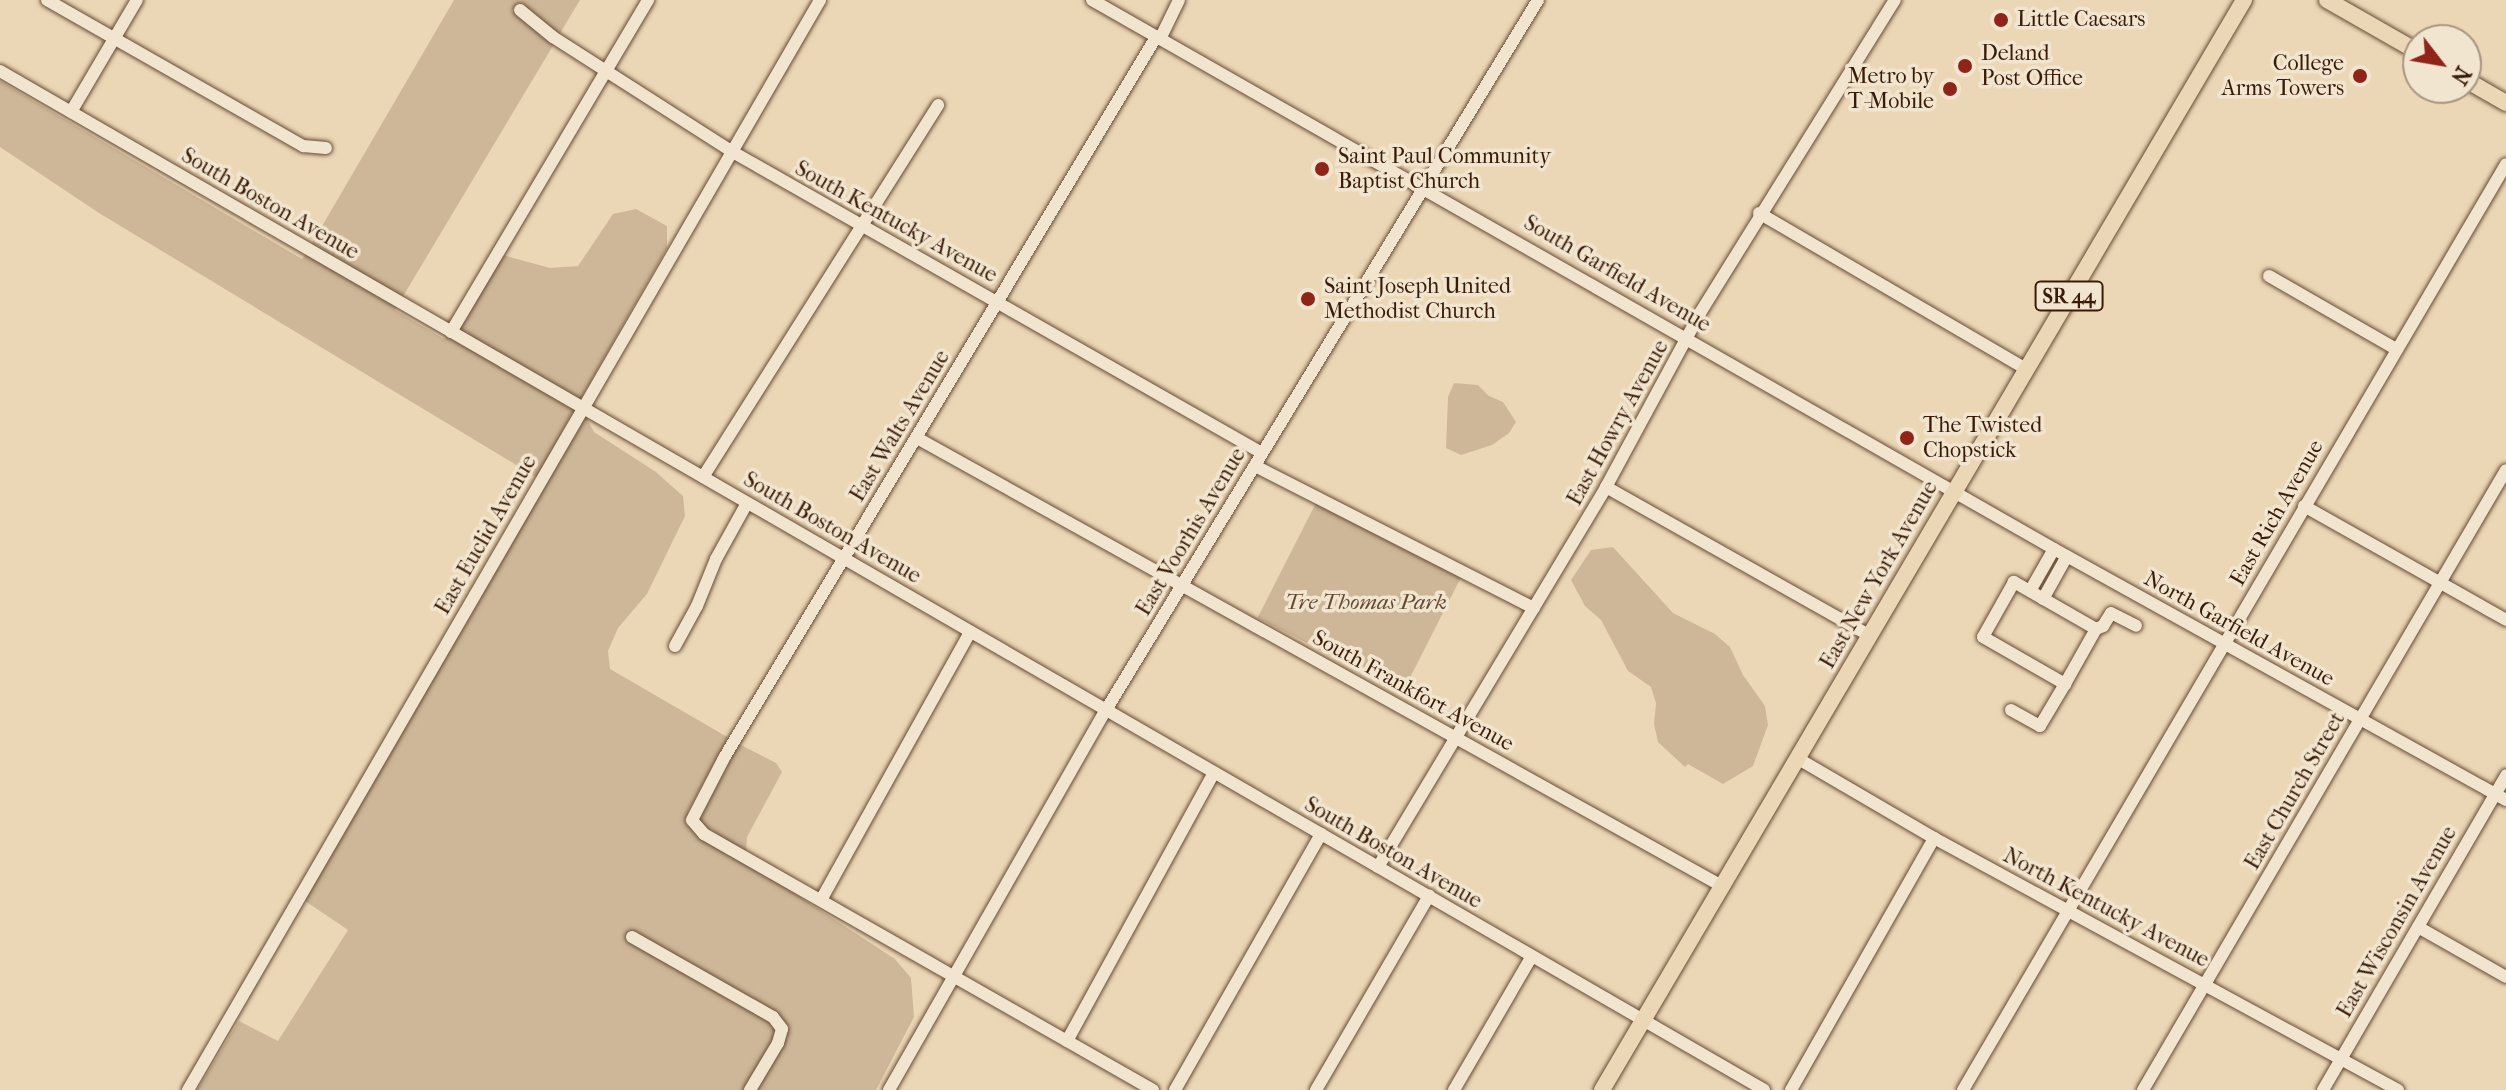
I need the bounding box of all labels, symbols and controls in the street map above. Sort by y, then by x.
place label: Little Caesars [2017,7,2145,33]
marker: Little Caesars [1992,11,2010,29]
north arrow [2402,24,2482,104]
place label: Deland Post Office [1981,40,2083,92]
place label: College Arms Towers [2221,50,2344,102]
marker: Deland Post Office [1956,57,1974,75]
text: N [2445,61,2476,89]
place label: Metro by T-Mobile [1848,63,1934,114]
marker: College Arms Towers [2351,67,2369,85]
marker: Metro by T-Mobile [1941,80,1959,98]
street label: South Boston Avenue [177,142,363,266]
place label: Saint Paul Community Baptist Church [1338,143,1551,194]
street label: South Kentucky Avenue [790,155,1002,289]
marker: Saint Paul Community Baptist Church [1313,160,1331,178]
street label: South Garfield Avenue [1519,210,1715,338]
place label: Saint Joseph United Methodist Church [1324,273,1511,324]
road number: SR 44 [2033,280,2105,312]
marker: Saint Joseph United Methodist Church [1299,290,1317,308]
street label: East Howry Avenue [1562,336,1674,510]
street label: East Walts Avenue [844,345,956,507]
place label: The Twisted Chopstick [1923,412,2042,464]
marker: The Twisted Chopstick [1898,429,1916,447]
street label: East Rich Avenue [2225,435,2329,591]
street label: East Voorhis Avenue [1130,443,1252,621]
street label: East Euclid Avenue [430,451,542,619]
street label: South Boston Avenue [739,466,925,590]
street label: East New York Avenue [1814,476,1944,674]
street label: North Garfield Avenue [2139,566,2339,692]
park label: Tre Thomas Park [1285,590,1447,616]
street label: South Frankfort Avenue [1308,625,1518,757]
street label: East Church Street [2239,707,2351,875]
street label: South Boston Avenue [1300,791,1486,915]
street label: East Wisconsin Avenue [2331,821,2463,1023]
street label: North Kentucky Avenue [1999,842,2213,974]

